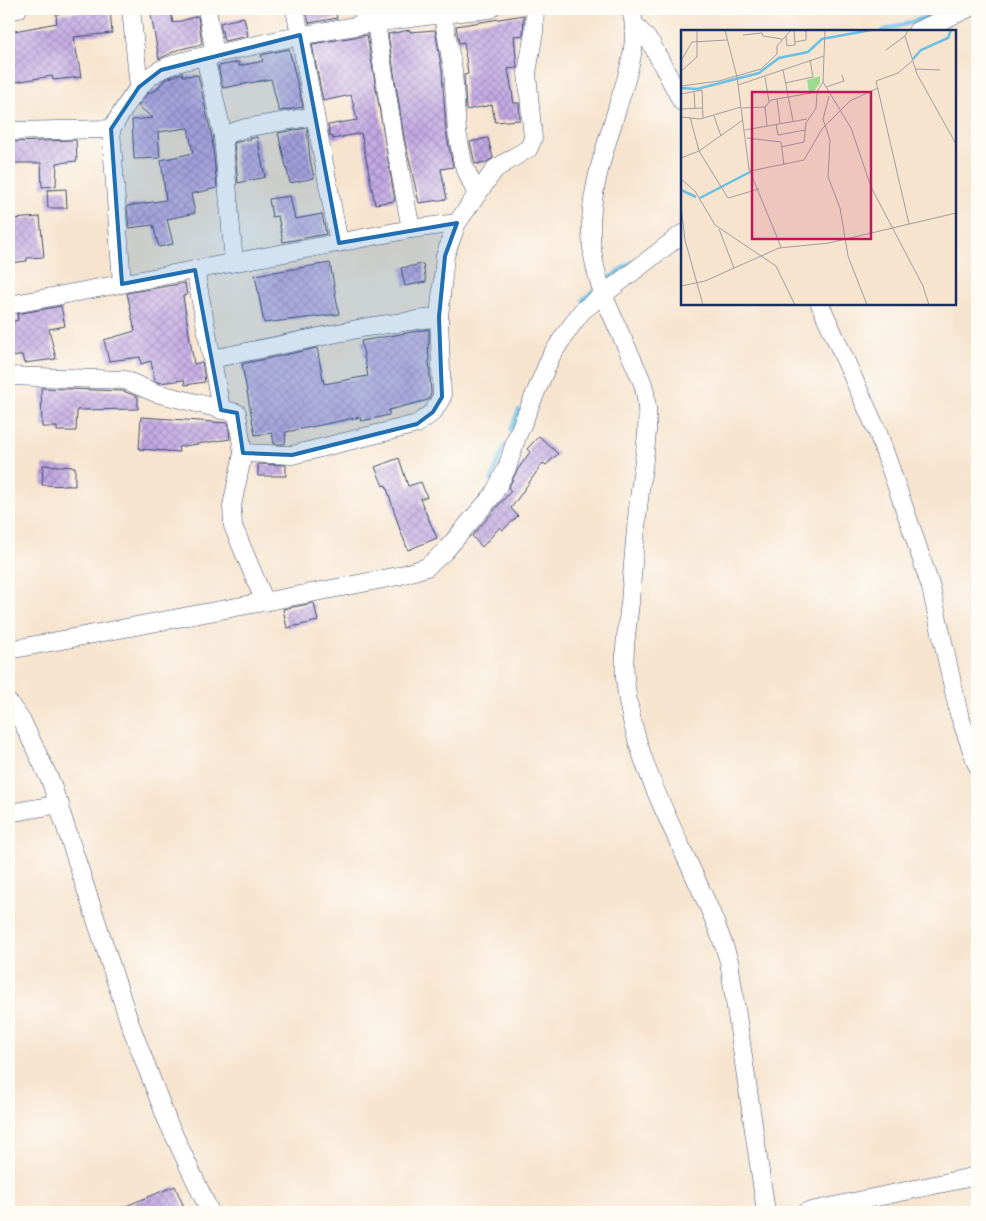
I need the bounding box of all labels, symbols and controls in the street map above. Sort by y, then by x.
inset map [681,30,956,305]

